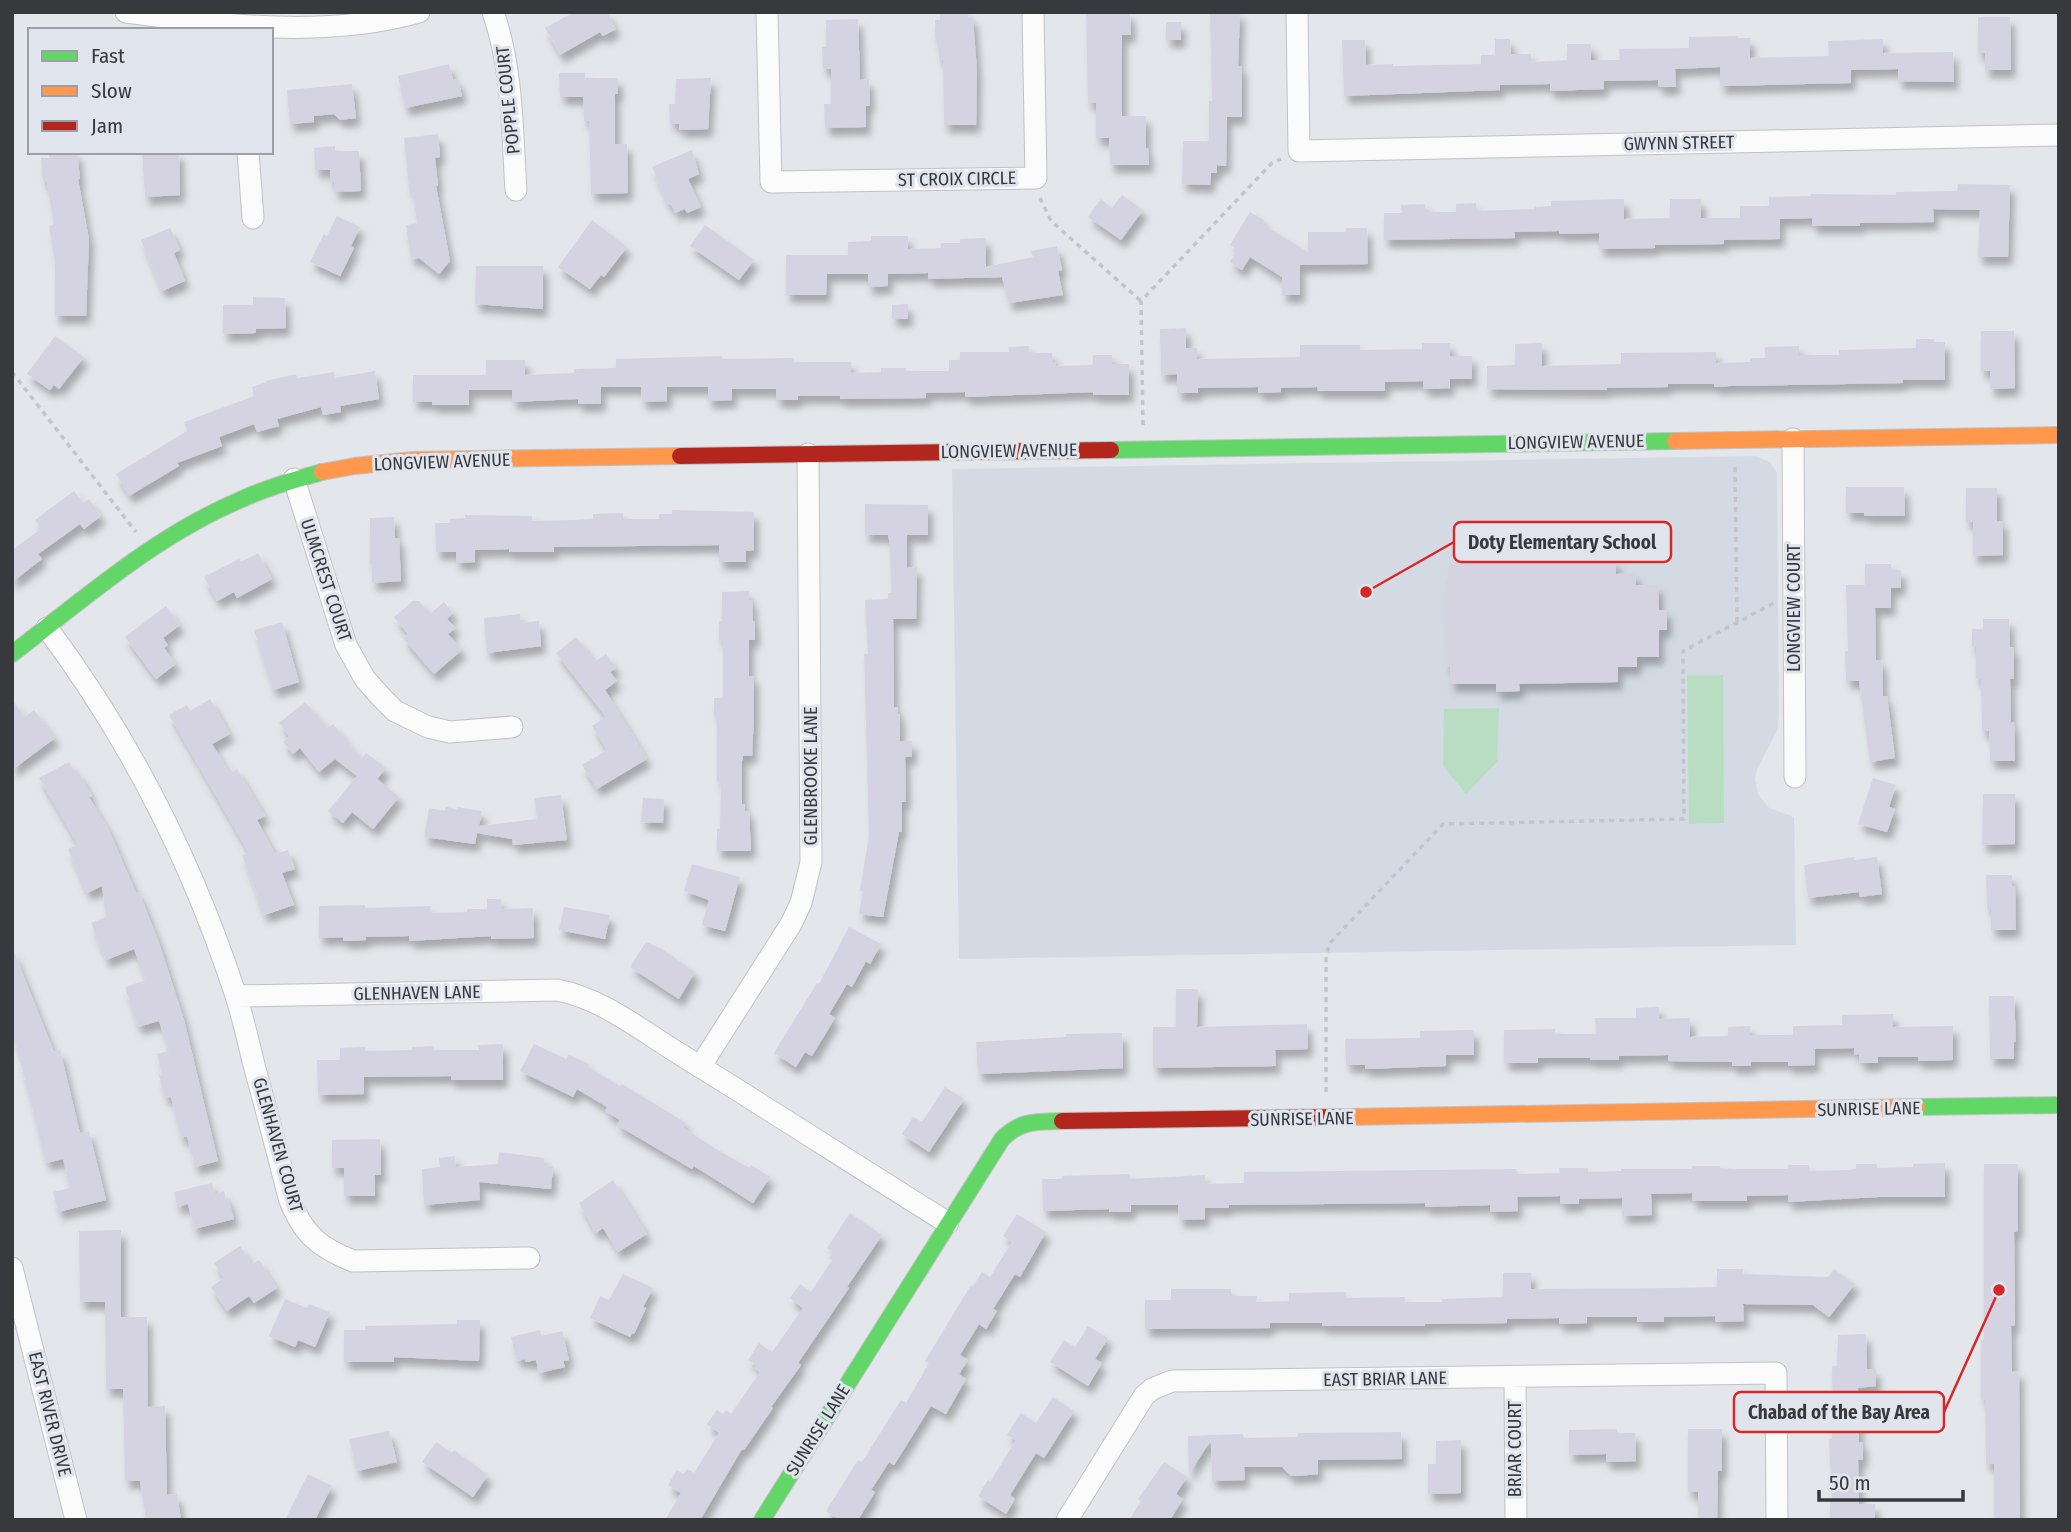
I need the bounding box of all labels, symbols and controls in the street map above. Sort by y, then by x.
legend [28,28,273,154]
text: Fast [91,43,125,69]
street label: POPPLE COURT [491,44,525,155]
text: Slow [91,78,132,104]
text: Jam [91,113,123,139]
street label: GWYNN STREET [1623,131,1735,155]
street label: ST CROIX CIRCLE [898,167,1016,191]
street label: LONGVIEW AVENUE [1508,430,1644,454]
street label: LONGVIEW AVENUE [941,439,1077,463]
street label: LONGVIEW AVENUE [373,449,511,475]
street label: ULMCREST COURT [296,516,356,645]
callout: Doty Elementary School [1454,522,1671,562]
text: Doty Elementary School [1468,531,1657,554]
street label: LONGVIEW COURT [1783,543,1805,672]
street label: GLENBROOKE LANE [800,707,822,845]
street label: GLENHAVEN LANE [353,981,481,1005]
street label: GLENHAVEN COURT [248,1075,308,1215]
street label: SUNRISE LANE [1817,1097,1921,1121]
street label: SUNRISE LANE [1250,1107,1354,1131]
street label: EAST RIVER DRIVE [24,1349,76,1479]
street label: EAST BRIAR LANE [1323,1367,1447,1391]
street label: SUNRISE LANE [781,1380,855,1480]
callout: Chabad of the Bay Area [1734,1392,1944,1432]
street label: BRIAR COURT [1504,1400,1526,1497]
text: Chabad of the Bay Area [1748,1401,1930,1424]
scale bar [1819,1458,1962,1502]
text: 50 m [1829,1470,1871,1496]

